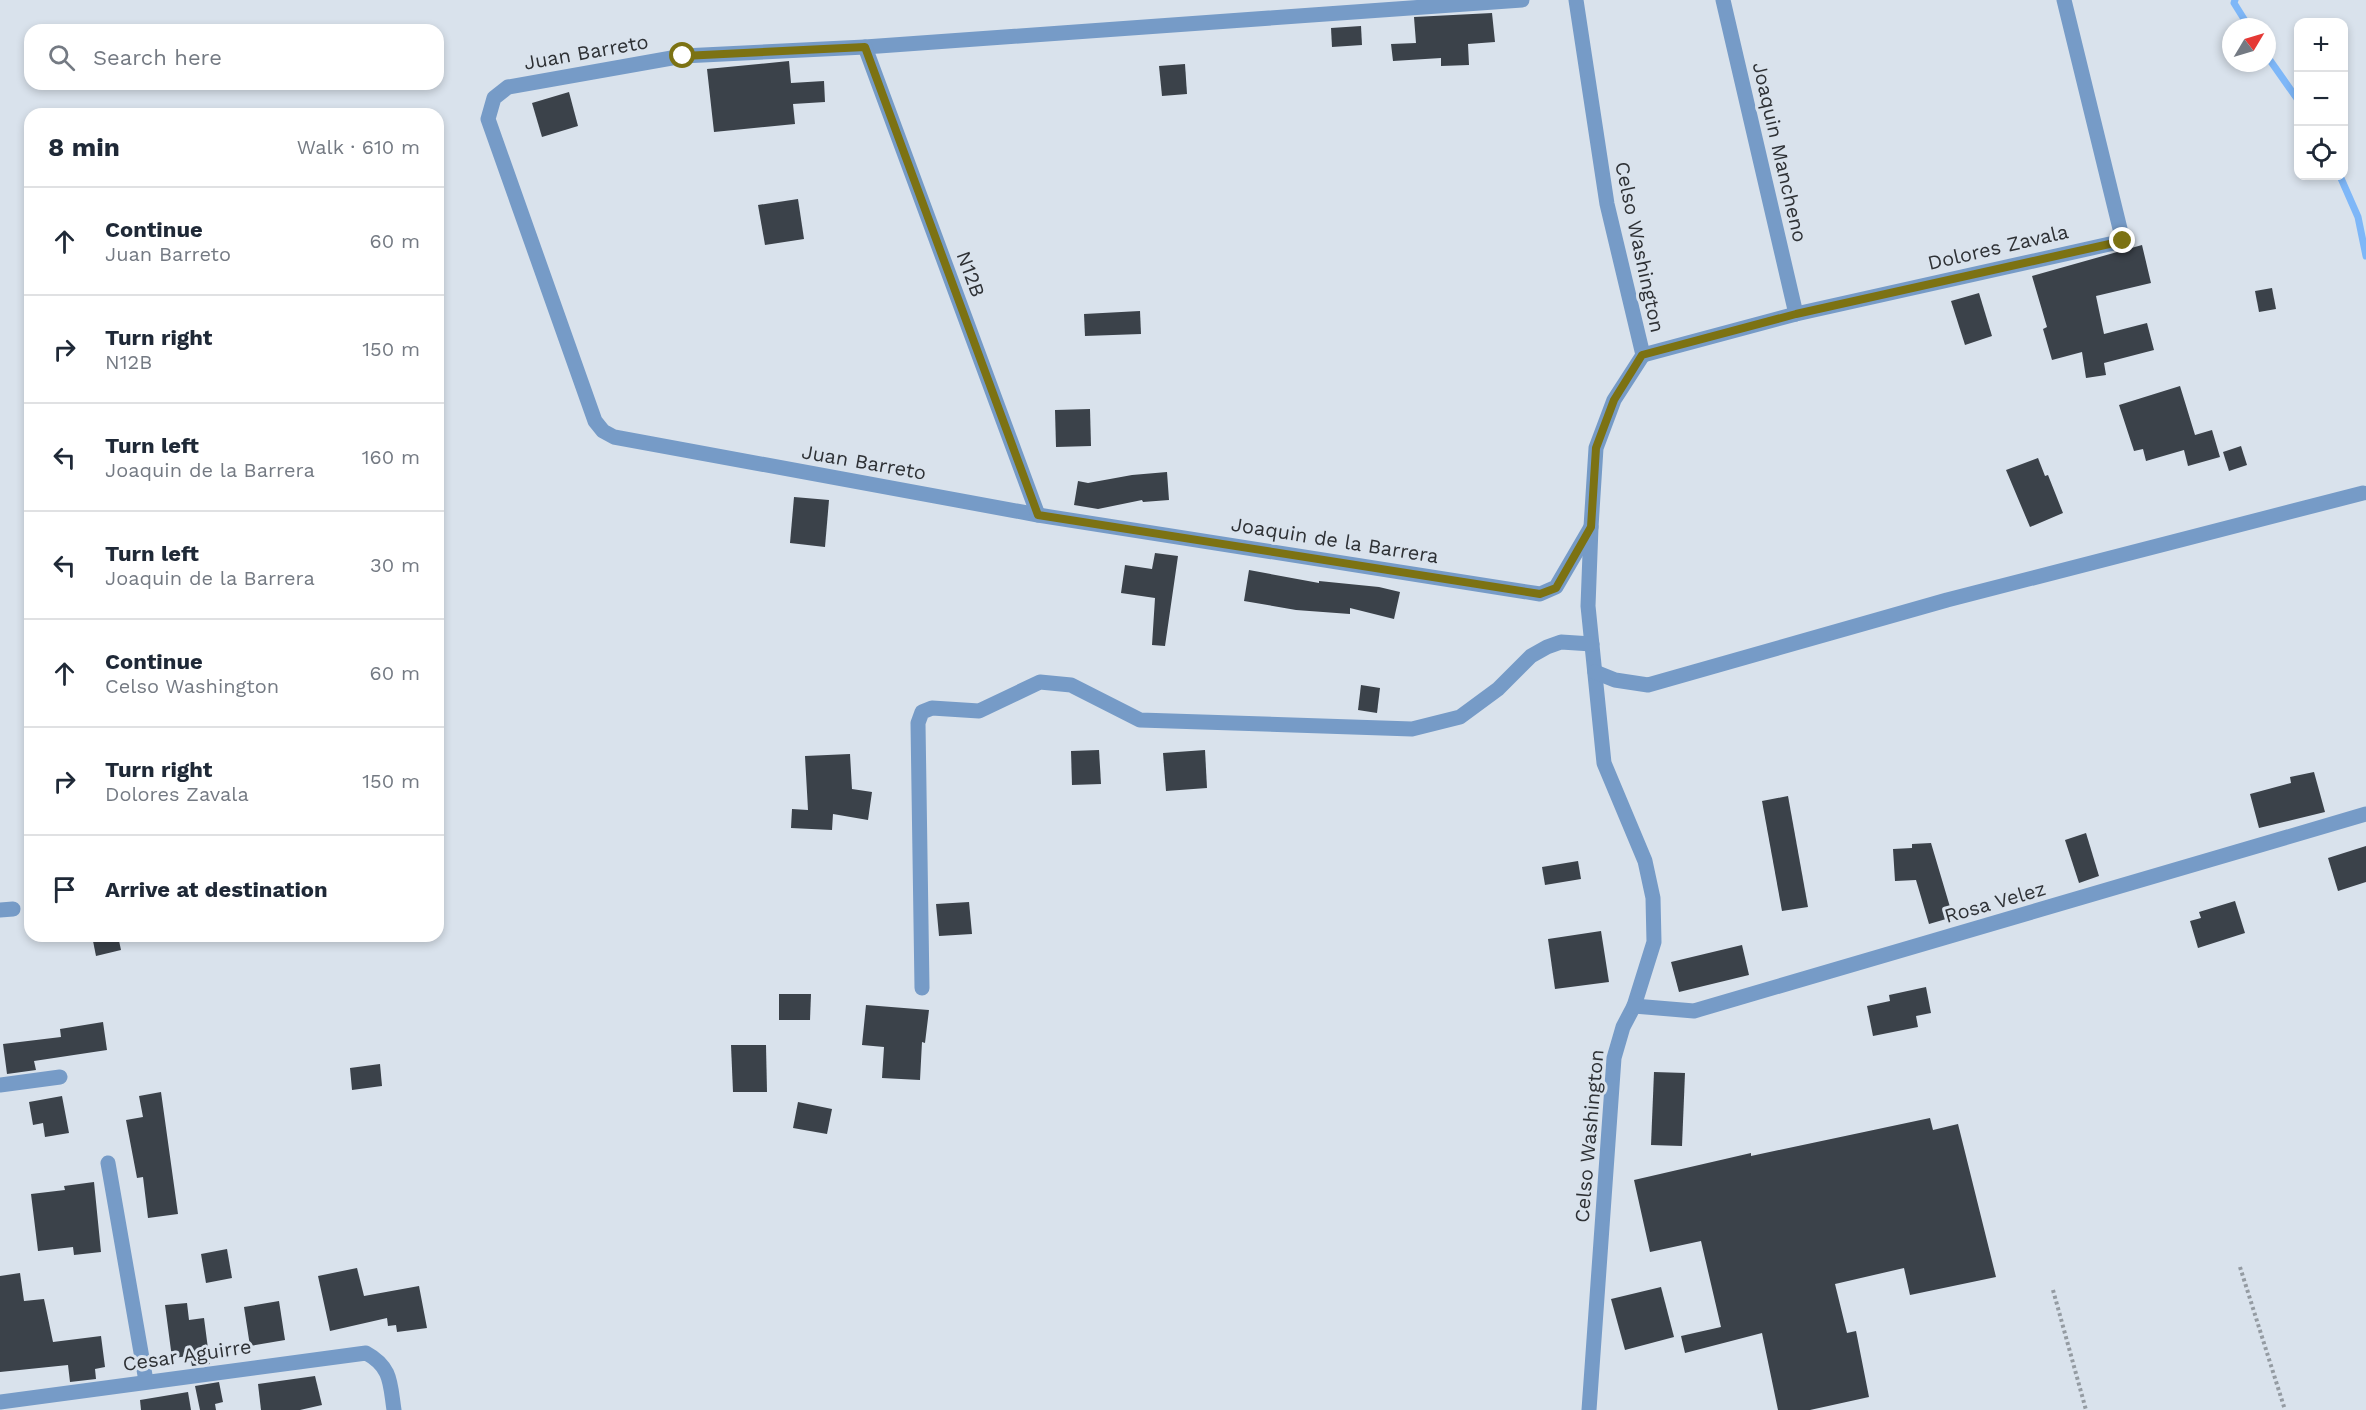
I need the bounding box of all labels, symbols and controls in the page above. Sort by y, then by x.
north arrow [2222,18,2276,72]
map controls [2294,18,2348,180]
button: + [2294,18,2348,72]
search box [24,24,444,90]
street label: Juan Barreto [522,29,650,75]
icon: search [45,41,78,74]
route start [669,42,695,68]
text: Search here [93,45,222,70]
street label: Joaquin Mancheno [1748,60,1812,244]
button: − [2294,72,2348,126]
button: locate [2294,126,2348,180]
text: 8 min [48,132,120,162]
text: Walk · 610 m [297,135,420,159]
street label: Celso Washington [1610,159,1670,335]
text: Continue [105,217,203,242]
street label: Dolores Zavala [1925,219,2071,275]
icon: ahead [48,225,81,258]
route end [2109,227,2135,253]
text: 60 m [370,229,420,253]
text: Juan Barreto [105,242,231,266]
street label: N12B [952,248,990,300]
text: Turn right [105,325,212,350]
icon: right [48,333,81,366]
text: 150 m [362,337,420,361]
text: N12B [105,350,152,374]
text: Turn left [105,433,199,458]
street label: Juan Barreto [800,439,928,485]
icon: left [48,441,81,474]
text: 160 m [362,445,420,469]
text: Joaquin de la Barrera [105,458,315,482]
street label: Joaquin de la Barrera [1230,512,1440,568]
text: Turn left [105,541,199,566]
icon: left [48,549,81,582]
text: 30 m [370,553,420,577]
text: Joaquin de la Barrera [105,566,315,590]
text: Continue [105,649,203,674]
icon: ahead [48,657,81,690]
text: 60 m [370,661,420,685]
text: Celso Washington [105,674,279,698]
text: Turn right [105,757,212,782]
icon: right [48,765,81,798]
text: 150 m [362,769,420,793]
text: Dolores Zavala [105,782,249,806]
icon: arrive [48,873,81,906]
street label: Rosa Velez [1942,876,2048,928]
text: Arrive at destination [105,877,328,902]
street label: Celso Washington [1569,1048,1609,1224]
street label: Cesar Aguirre [121,1334,253,1376]

